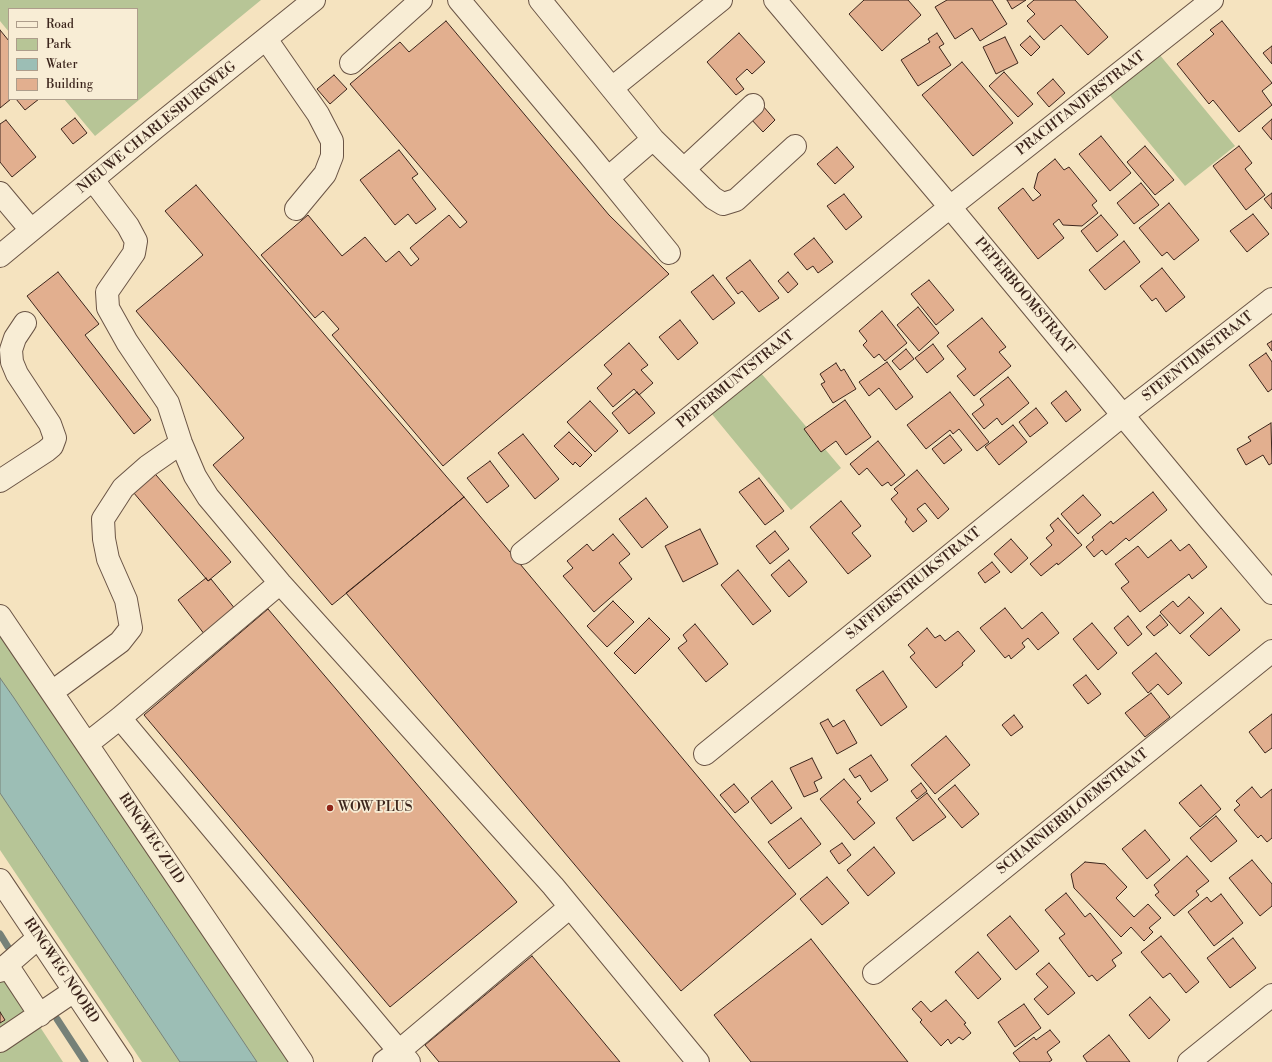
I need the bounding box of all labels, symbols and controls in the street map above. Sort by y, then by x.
legend [8,8,138,100]
text: Road [46,17,74,32]
text: Park [46,37,71,52]
street label: PRACHTANJERSTRAAT [1013,48,1149,160]
text: Water [46,57,78,72]
street label: NIEUWE CHARLESBURGWEG [74,59,240,197]
text: Building [46,77,93,92]
street label: PEPERBOOMSTRAAT [970,234,1078,358]
street label: STEENTIJMSTRAAT [1139,308,1257,406]
street label: PEPERMUNTSTRAAT [674,328,798,432]
street label: SAFFIERSTRUIKSTRAAT [843,524,985,644]
street label: SCHARNIERBLOEMSTRAAT [994,746,1152,878]
street label: RINGWEG ZUID [114,790,188,888]
place label: WOW PLUS [338,800,412,816]
marker: WOW PLUS [325,803,335,813]
street label: RINGWEG NOORD [20,915,102,1027]

